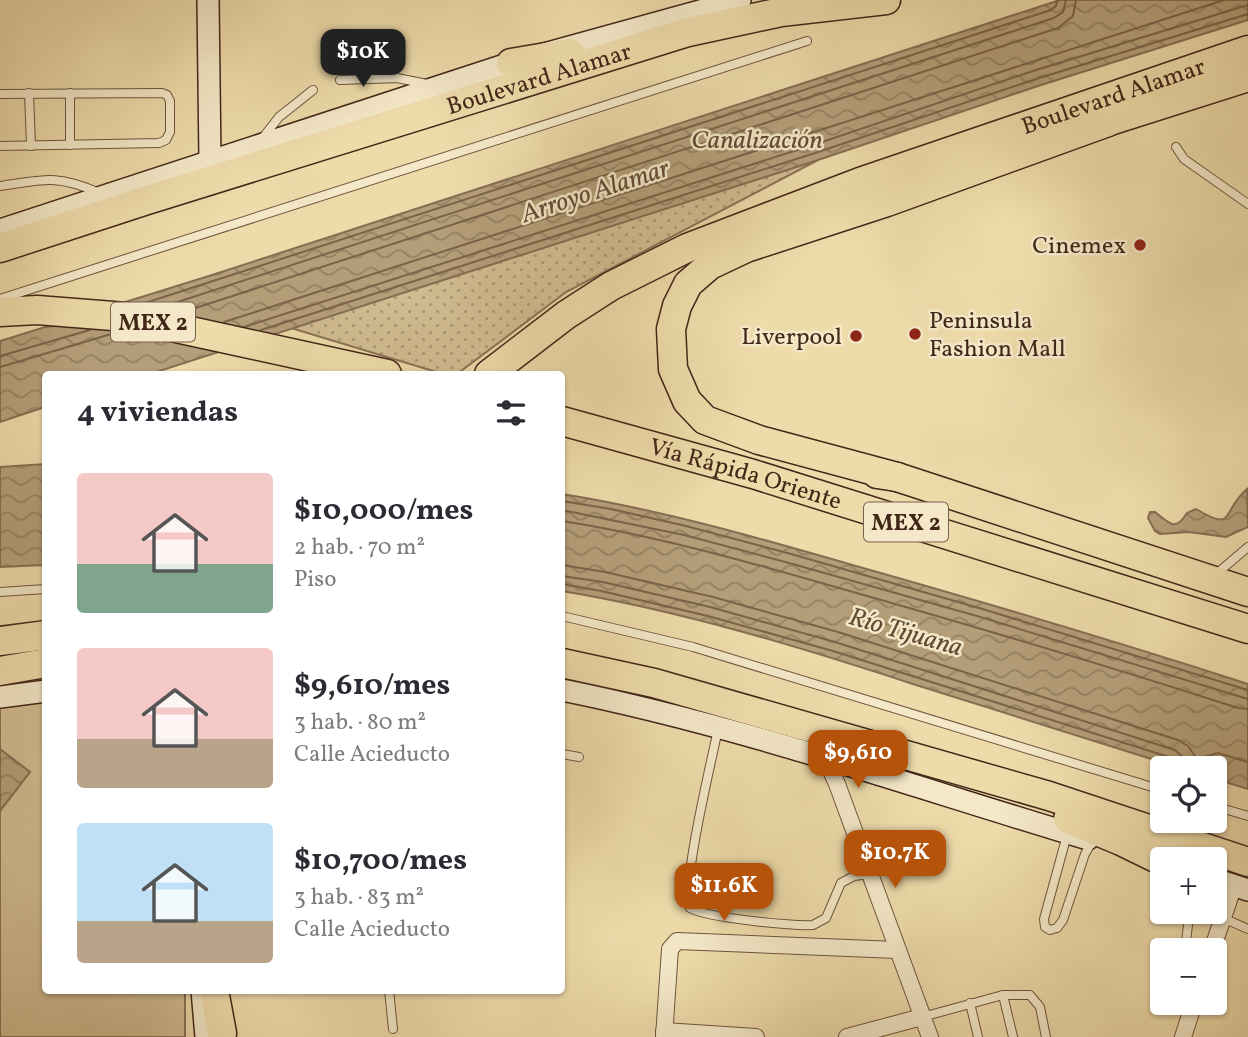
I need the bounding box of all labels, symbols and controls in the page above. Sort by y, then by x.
pin: $10K [322,29,404,89]
text: $10K [337,36,389,68]
street label: Boulevard Alamar [443,36,636,125]
street label: Boulevard Alamar [1017,51,1210,145]
water label: Canalización [691,123,823,159]
water label: Arroyo Alamar [516,151,675,233]
place label: Cinemex [1032,230,1126,264]
marker: Cinemex [1132,237,1148,253]
road number: MEX 2 [111,302,195,342]
place label: Peninsula Fashion Mall [929,305,1066,367]
place label: Liverpool [741,321,842,355]
marker: Peninsula Fashion Mall [907,326,923,342]
marker: Liverpool [848,328,864,344]
text: 4 viviendas [77,392,238,434]
icon: filters [492,394,530,432]
street label: Vía Rápida Oriente [645,431,845,520]
text: $10,000/mes [294,490,473,532]
icon: home [133,501,217,585]
road number: MEX 2 [864,502,948,542]
text: 2 hab. · 70 m² [294,532,425,564]
text: Piso [294,564,336,596]
water label: Río Tijuana [844,600,967,666]
text: $9,610/mes [294,665,450,707]
icon: home [133,676,217,760]
text: 3 hab. · 80 m² [294,707,426,739]
pin: $9,610 [801,730,915,790]
text: $9,610 [824,737,892,769]
text: Calle Acieducto [294,739,450,771]
map controls [1150,756,1227,1015]
button: locate [1150,756,1227,833]
pin: $10.7K [838,830,952,890]
text: $10.7K [860,837,930,869]
text: $10,700/mes [294,840,467,882]
button: + [1150,847,1227,924]
icon: home [133,851,217,935]
pin: $11.6K [667,864,781,923]
text: $11.6K [690,870,758,902]
text: 3 hab. · 83 m² [294,882,424,914]
text: Calle Acieducto [294,914,450,946]
button: − [1150,938,1227,1015]

